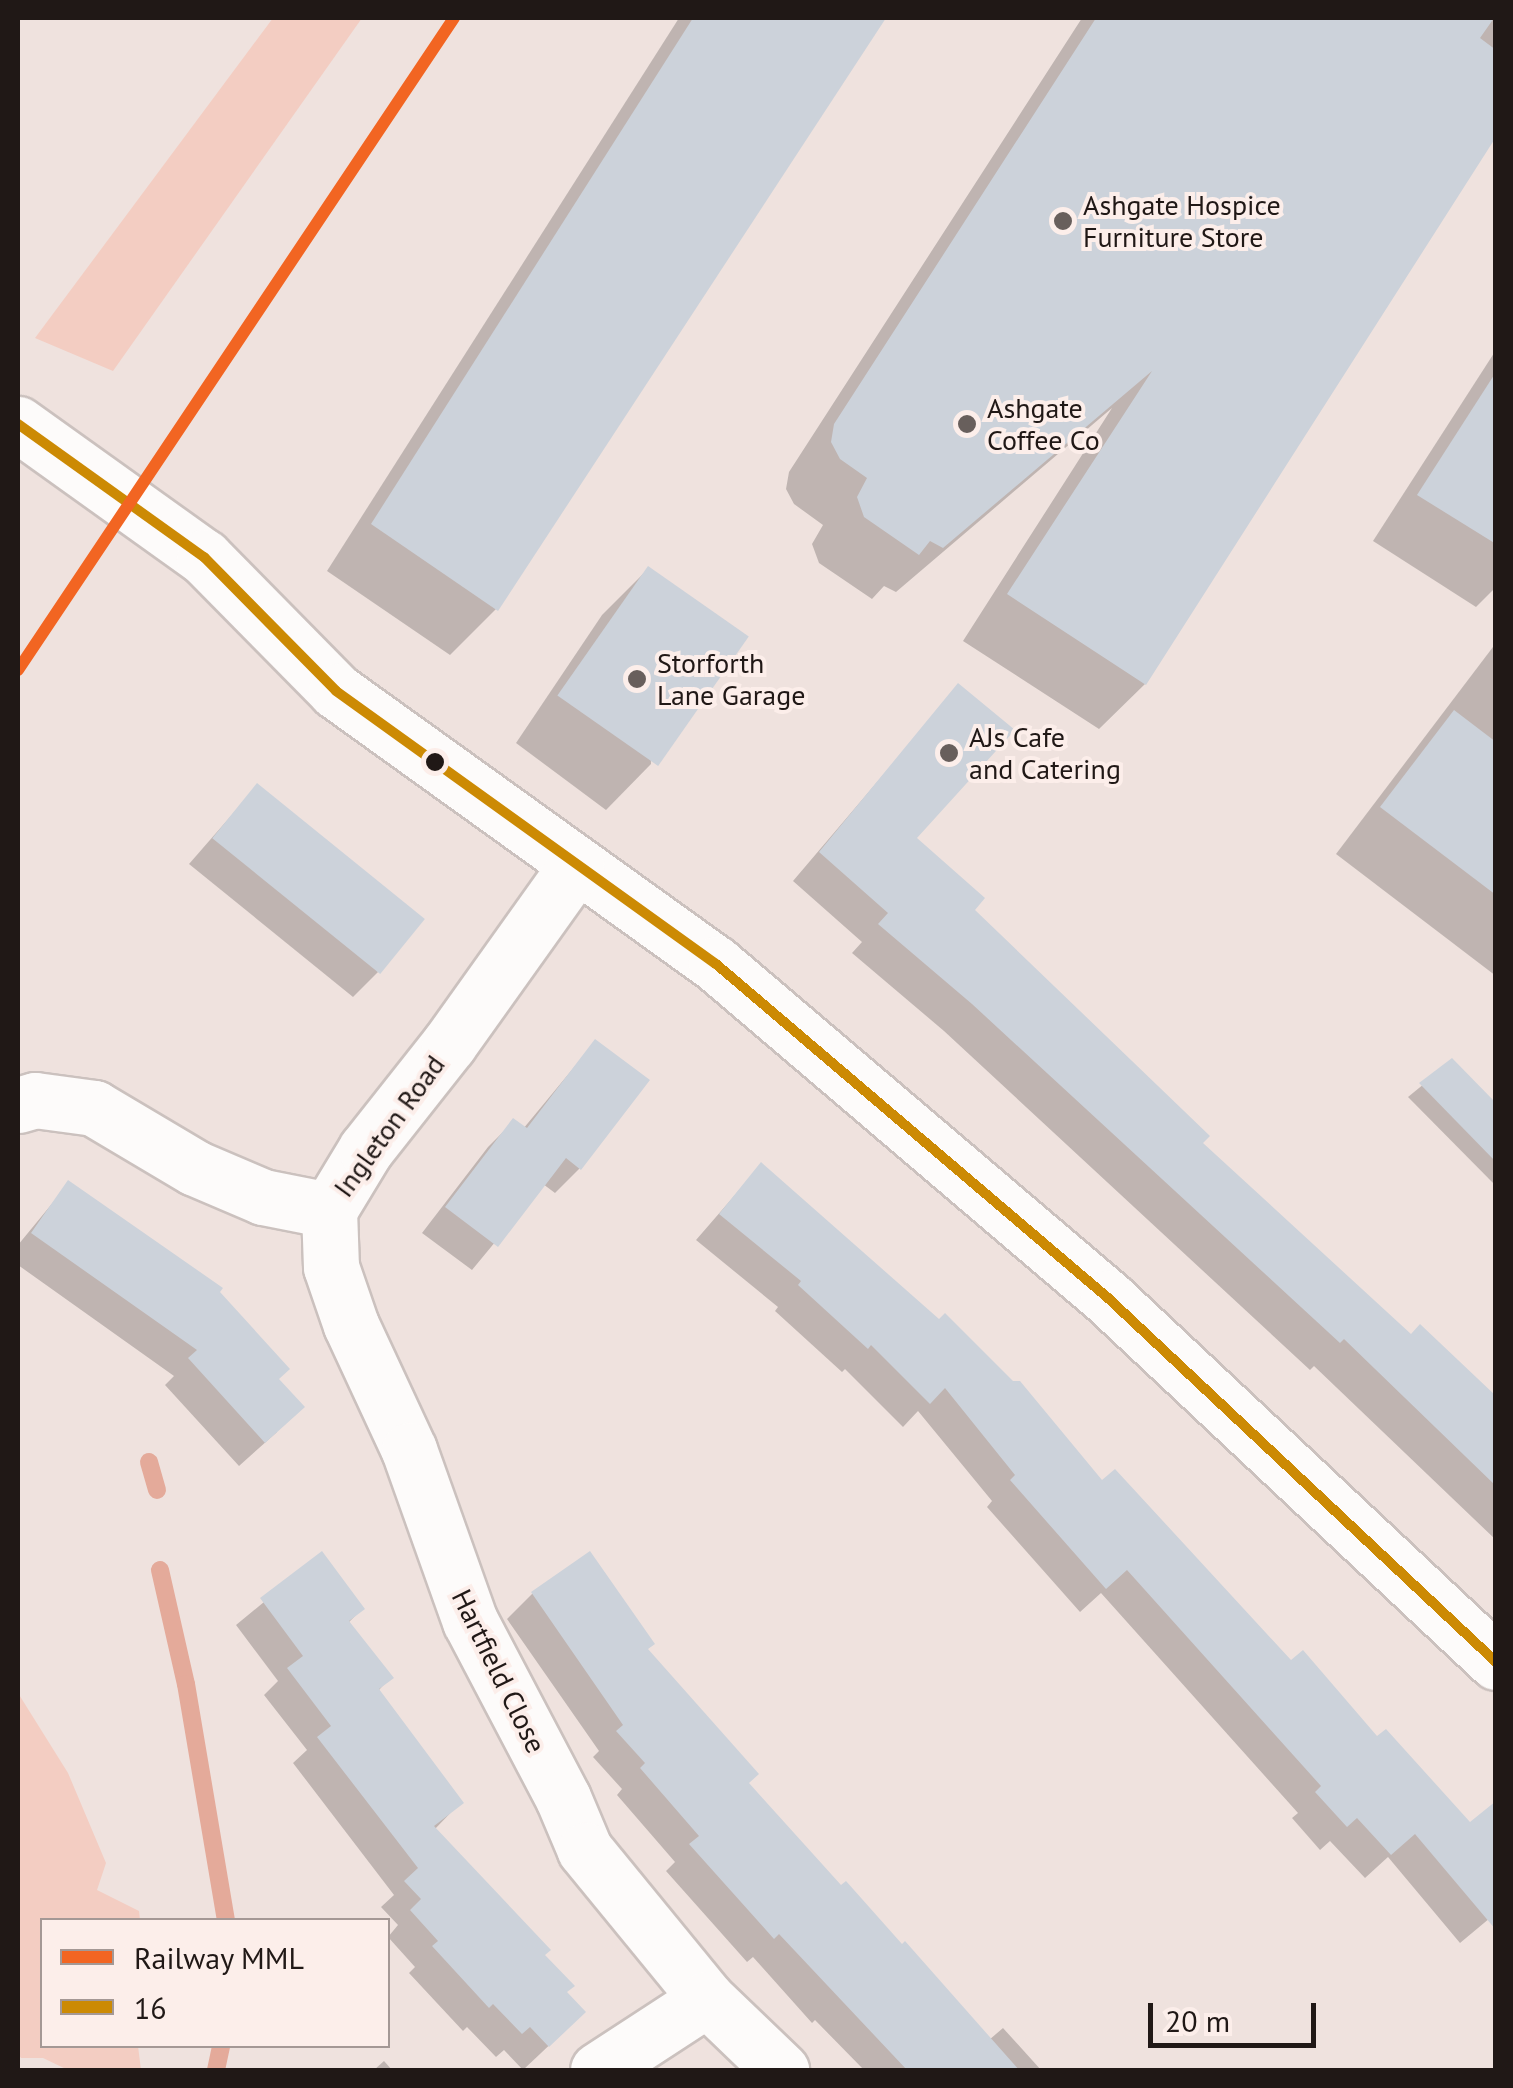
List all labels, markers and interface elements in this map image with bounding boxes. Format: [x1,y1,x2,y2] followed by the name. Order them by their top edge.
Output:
[1083,188,1281,254] place label: Ashgate Hospice Furniture Store
[1052,210,1074,232] marker: Ashgate Hospice Furniture Store
[987,391,1100,457] place label: Ashgate Coffee Co
[956,413,978,435] marker: Ashgate Coffee Co
[657,646,806,712] place label: Storforth Lane Garage
[626,668,648,690] marker: Storforth Lane Garage
[969,720,1121,786] place label: AJs Cafe and Catering
[938,742,960,764] marker: AJs Cafe and Catering
[425,752,445,772] unlabelled marker
[326,1049,452,1203] street label: Ingleton Road
[445,1584,553,1758] street label: Hartfield Close
[40,1918,390,2048] legend
[134,1938,304,1977] text: Railway MML
[1153,1983,1320,2045] scale bar
[134,1988,167,2027] text: 16
[1165,2001,1230,2040] text: 20 m

